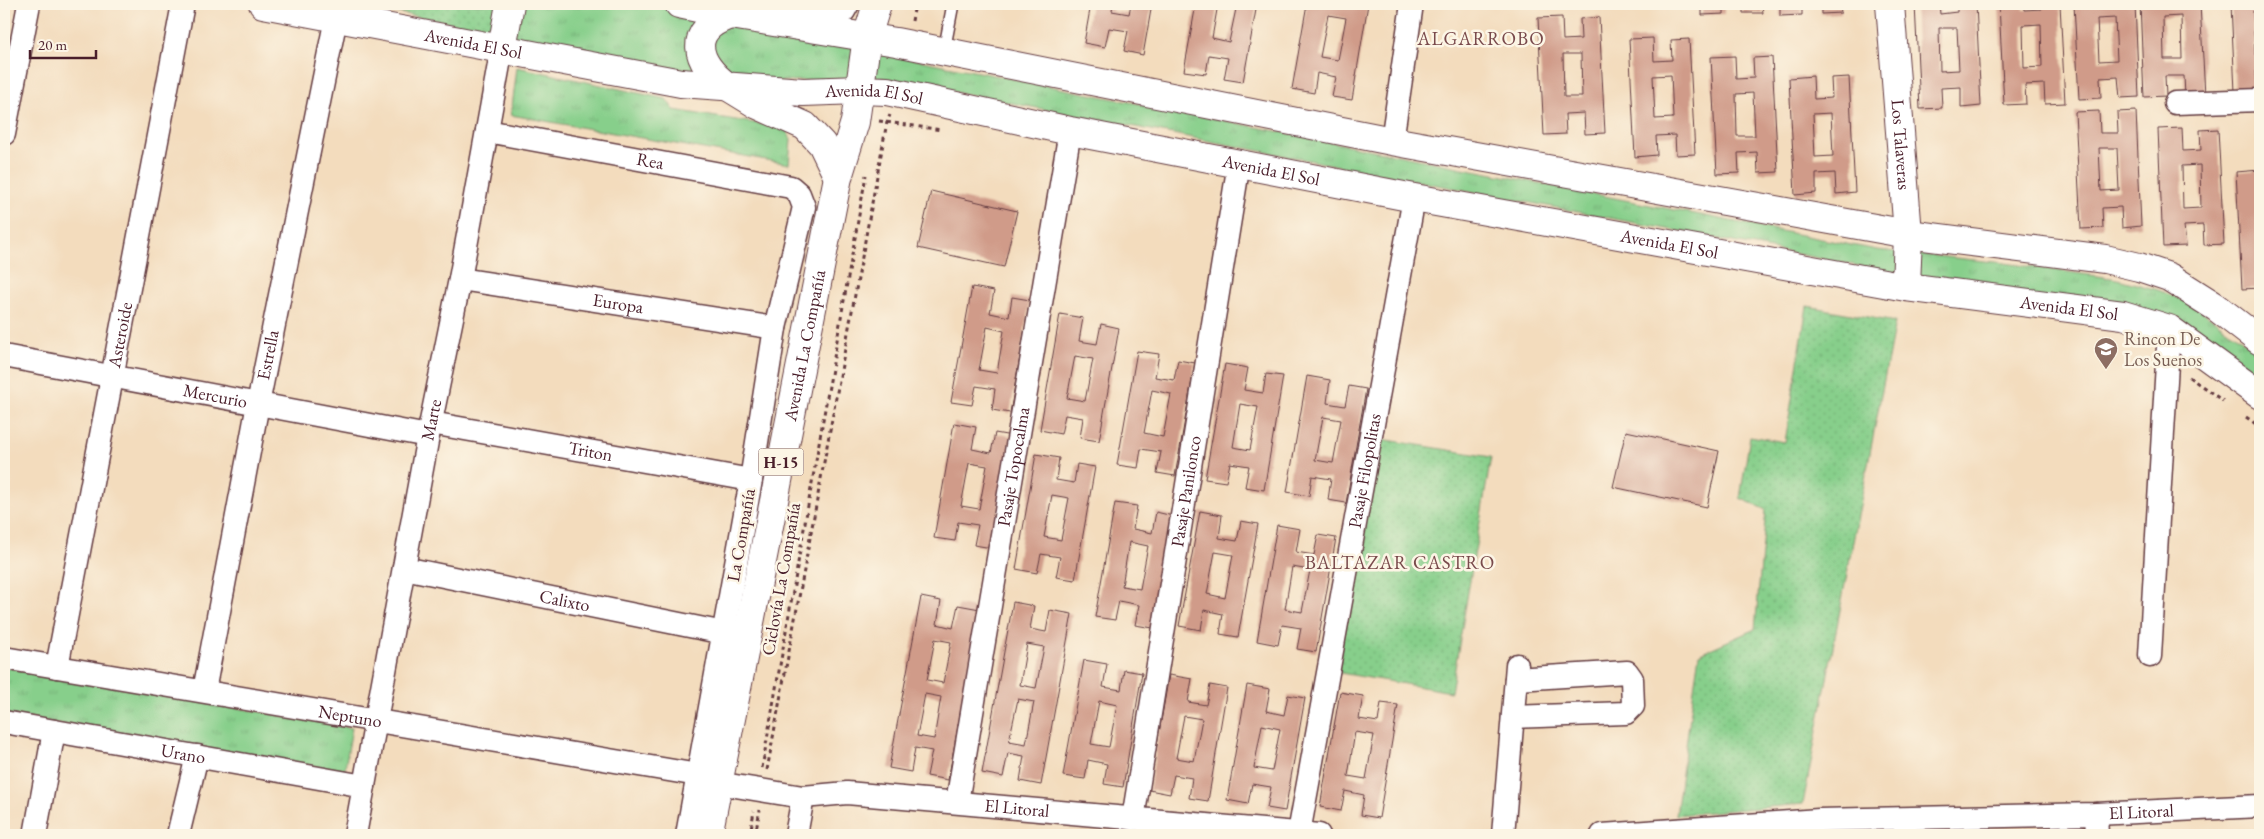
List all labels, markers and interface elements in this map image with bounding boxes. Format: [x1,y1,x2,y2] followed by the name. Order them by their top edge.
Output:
[422,23,524,64] street label: Avenida El Sol
[1416,26,1545,51] district label: ALGARROBO
[30,28,96,60] scale bar
[38,35,67,54] text: 20 m
[823,78,925,110] street label: Avenida El Sol
[1886,98,1917,191] street label: Los Talaveras
[635,147,667,174] street label: Rea
[1219,149,1322,190] street label: Avenida El Sol
[1618,223,1720,264] street label: Avenida El Sol
[778,267,831,424] street label: Avenida La Compañía
[591,288,646,318] street label: Europa
[2018,290,2120,325] street label: Avenida El Sol
[102,300,137,371] street label: Asteroide
[251,327,284,382] street label: Estrella
[2124,327,2202,371] place label: Rincon De Los Suenos
[2093,336,2119,370] school or university icon: Rincon De Los Suenos
[181,378,250,413] street label: Mercurio
[415,397,446,443] street label: Marte
[992,404,1034,528] street label: Pasaje Topocalma
[1342,411,1386,530] street label: Pasaje Filopolitas
[1165,434,1206,549] street label: Pasaje Panilonco
[567,436,615,466] street label: Triton
[758,448,804,476] road number: H-15
[721,486,760,583] street label: La Compañía
[756,500,805,657] street label: Ciclovía La Compañía
[1305,550,1495,575] district label: BALTAZAR CASTRO
[538,584,592,617] street label: Calixto
[317,699,384,733] street label: Neptuno
[159,738,207,769] street label: Urano
[984,793,1051,822] street label: El Litoral
[2108,798,2174,824] street label: El Litoral

